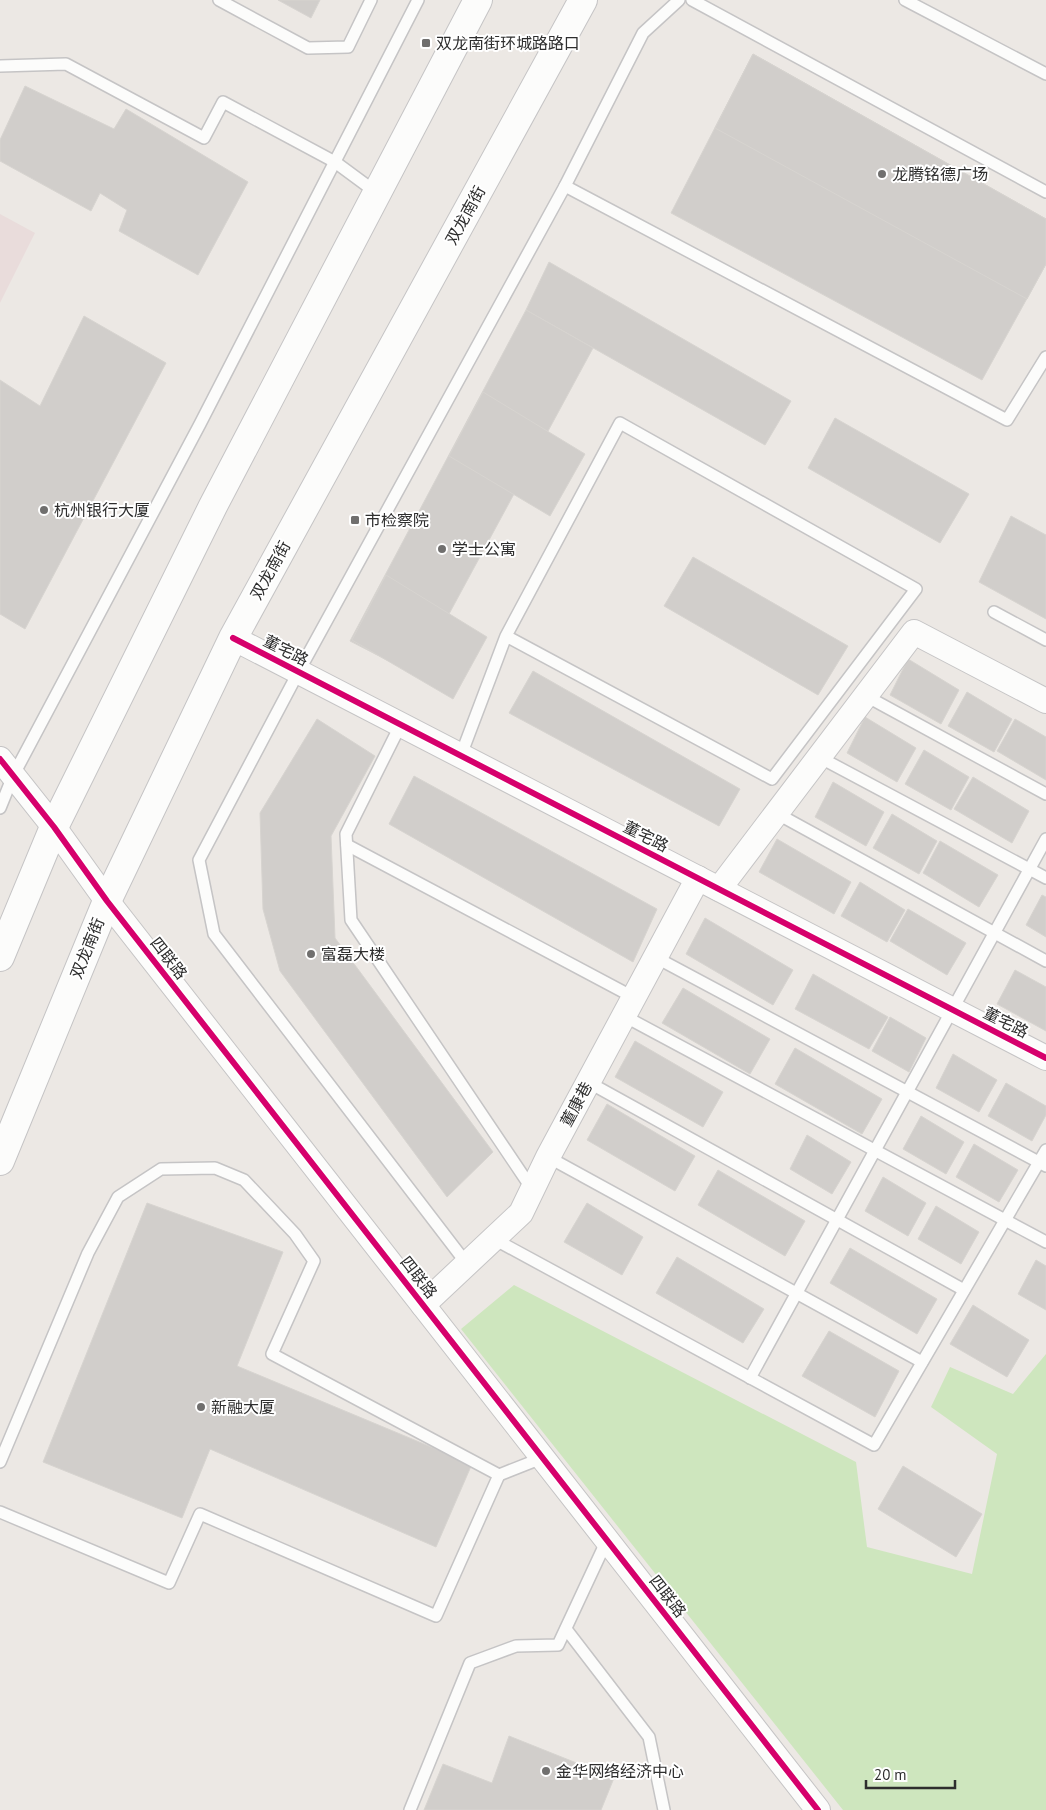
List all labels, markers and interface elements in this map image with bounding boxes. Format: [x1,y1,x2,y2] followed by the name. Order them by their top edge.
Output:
[436,33,580,53] place label: 双龙南街环城路路口
[420,37,432,49] marker: 双龙南街环城路路口
[892,164,988,184] place label: 龙腾铭德广场
[876,168,888,180] marker: 龙腾铭德广场
[441,182,489,248] street label: 双龙南街
[54,500,150,520] place label: 杭州银行大厦
[38,504,50,516] marker: 杭州银行大厦
[365,510,429,530] place label: 市检察院
[349,514,361,526] marker: 市检察院
[246,537,294,603] street label: 双龙南街
[452,539,516,559] place label: 学士公寓
[436,543,448,555] marker: 学士公寓
[260,630,312,670] street label: 董宅路
[620,816,672,856] street label: 董宅路
[66,915,108,981] street label: 双龙南街
[146,933,192,983] street label: 四联路
[321,944,385,964] place label: 富磊大楼
[305,948,317,960] marker: 富磊大楼
[980,1002,1032,1042] street label: 董宅路
[556,1078,596,1130] street label: 董康巷
[396,1252,442,1302] street label: 四联路
[211,1397,275,1417] place label: 新融大厦
[195,1401,207,1413] marker: 新融大厦
[645,1571,691,1621] street label: 四联路
[866,1758,955,1790] scale bar
[556,1761,684,1781] place label: 金华网络经济中心
[540,1765,552,1777] marker: 金华网络经济中心
[874,1765,907,1784] text: 20 m

